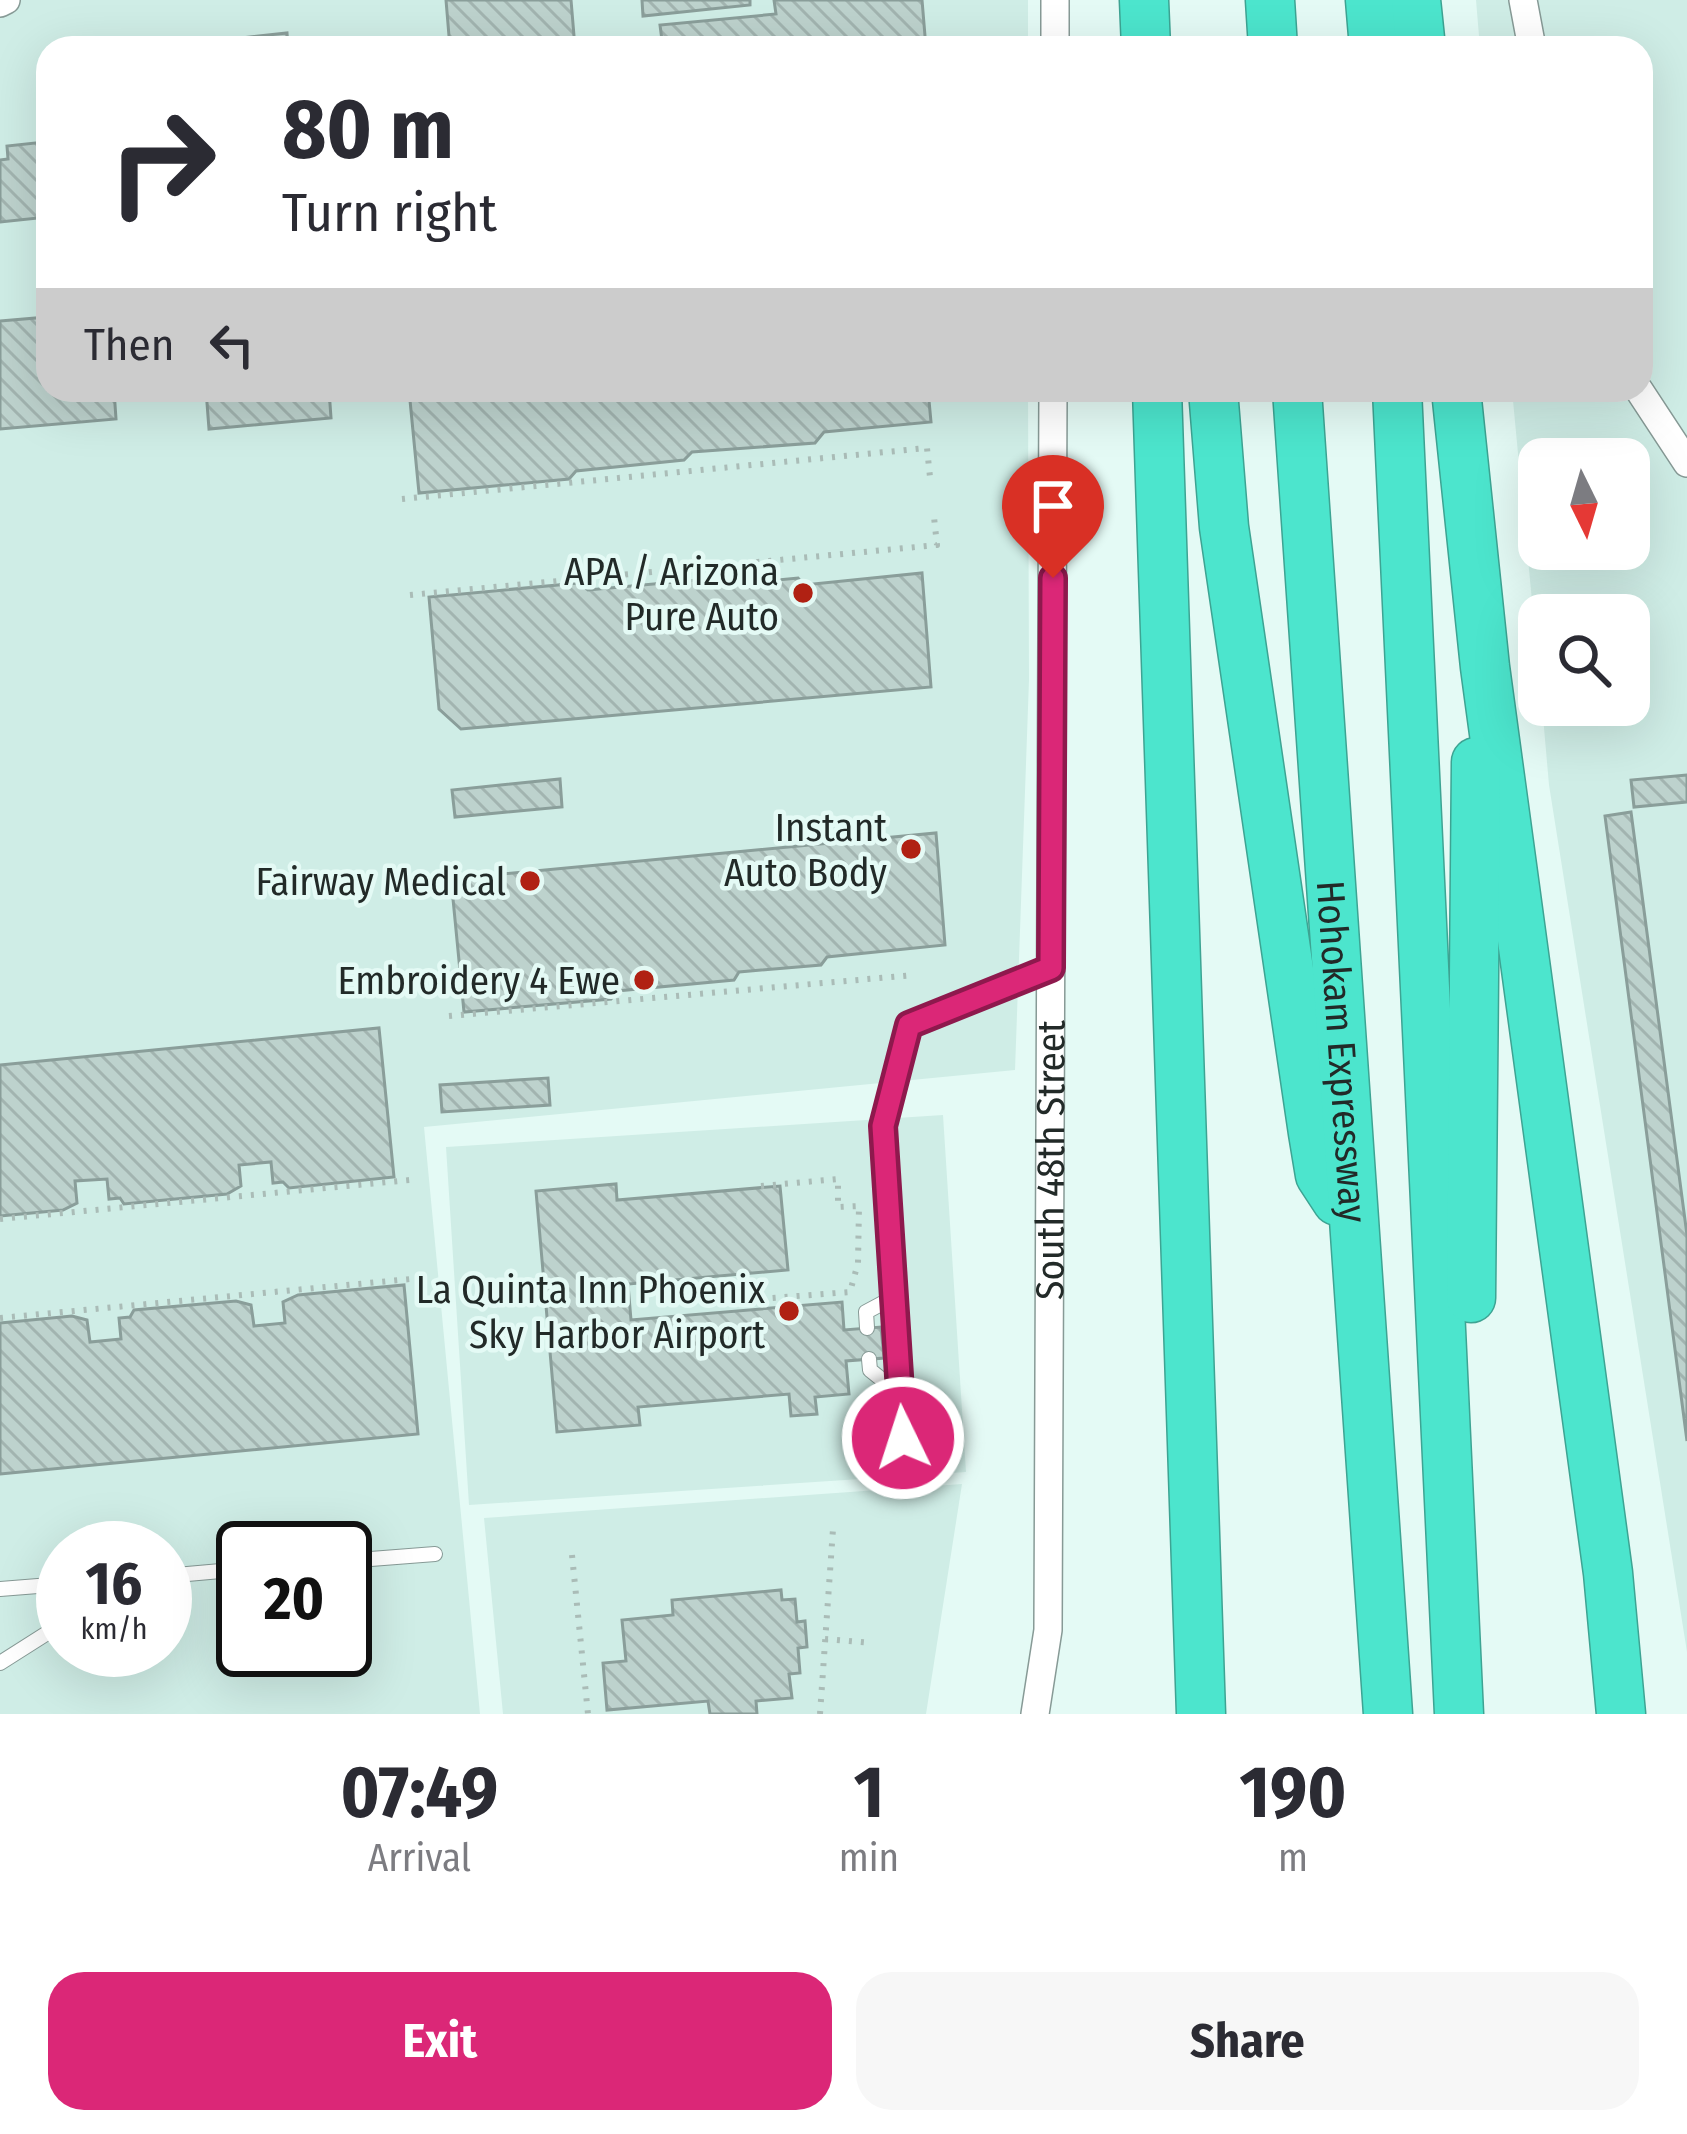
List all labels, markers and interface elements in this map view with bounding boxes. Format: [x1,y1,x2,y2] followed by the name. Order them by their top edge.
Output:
[282,79,454,180] text: 80 m
[84,84,240,240] icon: right
[282,181,497,245] text: Turn right
[199,312,265,378] icon: left
[84,318,175,372] text: Then
[1518,438,1650,570] north arrow
[1518,438,1650,726] map controls
[1002,455,1104,578] pin
[1020,473,1086,539] icon: arrive
[564,549,779,640] place label: APA / Arizona Pure Auto
[790,580,816,606] marker: APA / Arizona Pure Auto
[1518,594,1650,726] button: search
[724,805,888,896] place label: Instant Auto Body
[898,836,924,862] marker: Instant Auto Body
[256,859,506,905] place label: Fairway Medical
[517,868,543,894] marker: Fairway Medical
[1307,879,1376,1225] street label: Hohokam Expressway
[337,958,620,1004] place label: Embroidery 4 Ewe
[631,967,657,993] marker: Embroidery 4 Ewe
[1027,1020,1074,1300] street label: South 48th Street
[416,1267,765,1358] place label: La Quinta Inn Phoenix Sky Harbor Airport
[776,1298,802,1324] marker: La Quinta Inn Phoenix Sky Harbor Airport
[840,1375,966,1501] position arrow
[216,1521,372,1677] speed limit sign: 20
[86,1548,142,1620] text: 16
[81,1611,147,1647] text: km/h
[340,1750,498,1836] text: 07:49
[854,1750,884,1836] text: 1
[1240,1750,1347,1836] text: 190
[368,1835,471,1881] text: Arrival
[839,1835,899,1881] text: min
[1278,1835,1308,1881] text: m
[48,1972,832,2110] button: Exit
[856,1972,1639,2110] button: Share

